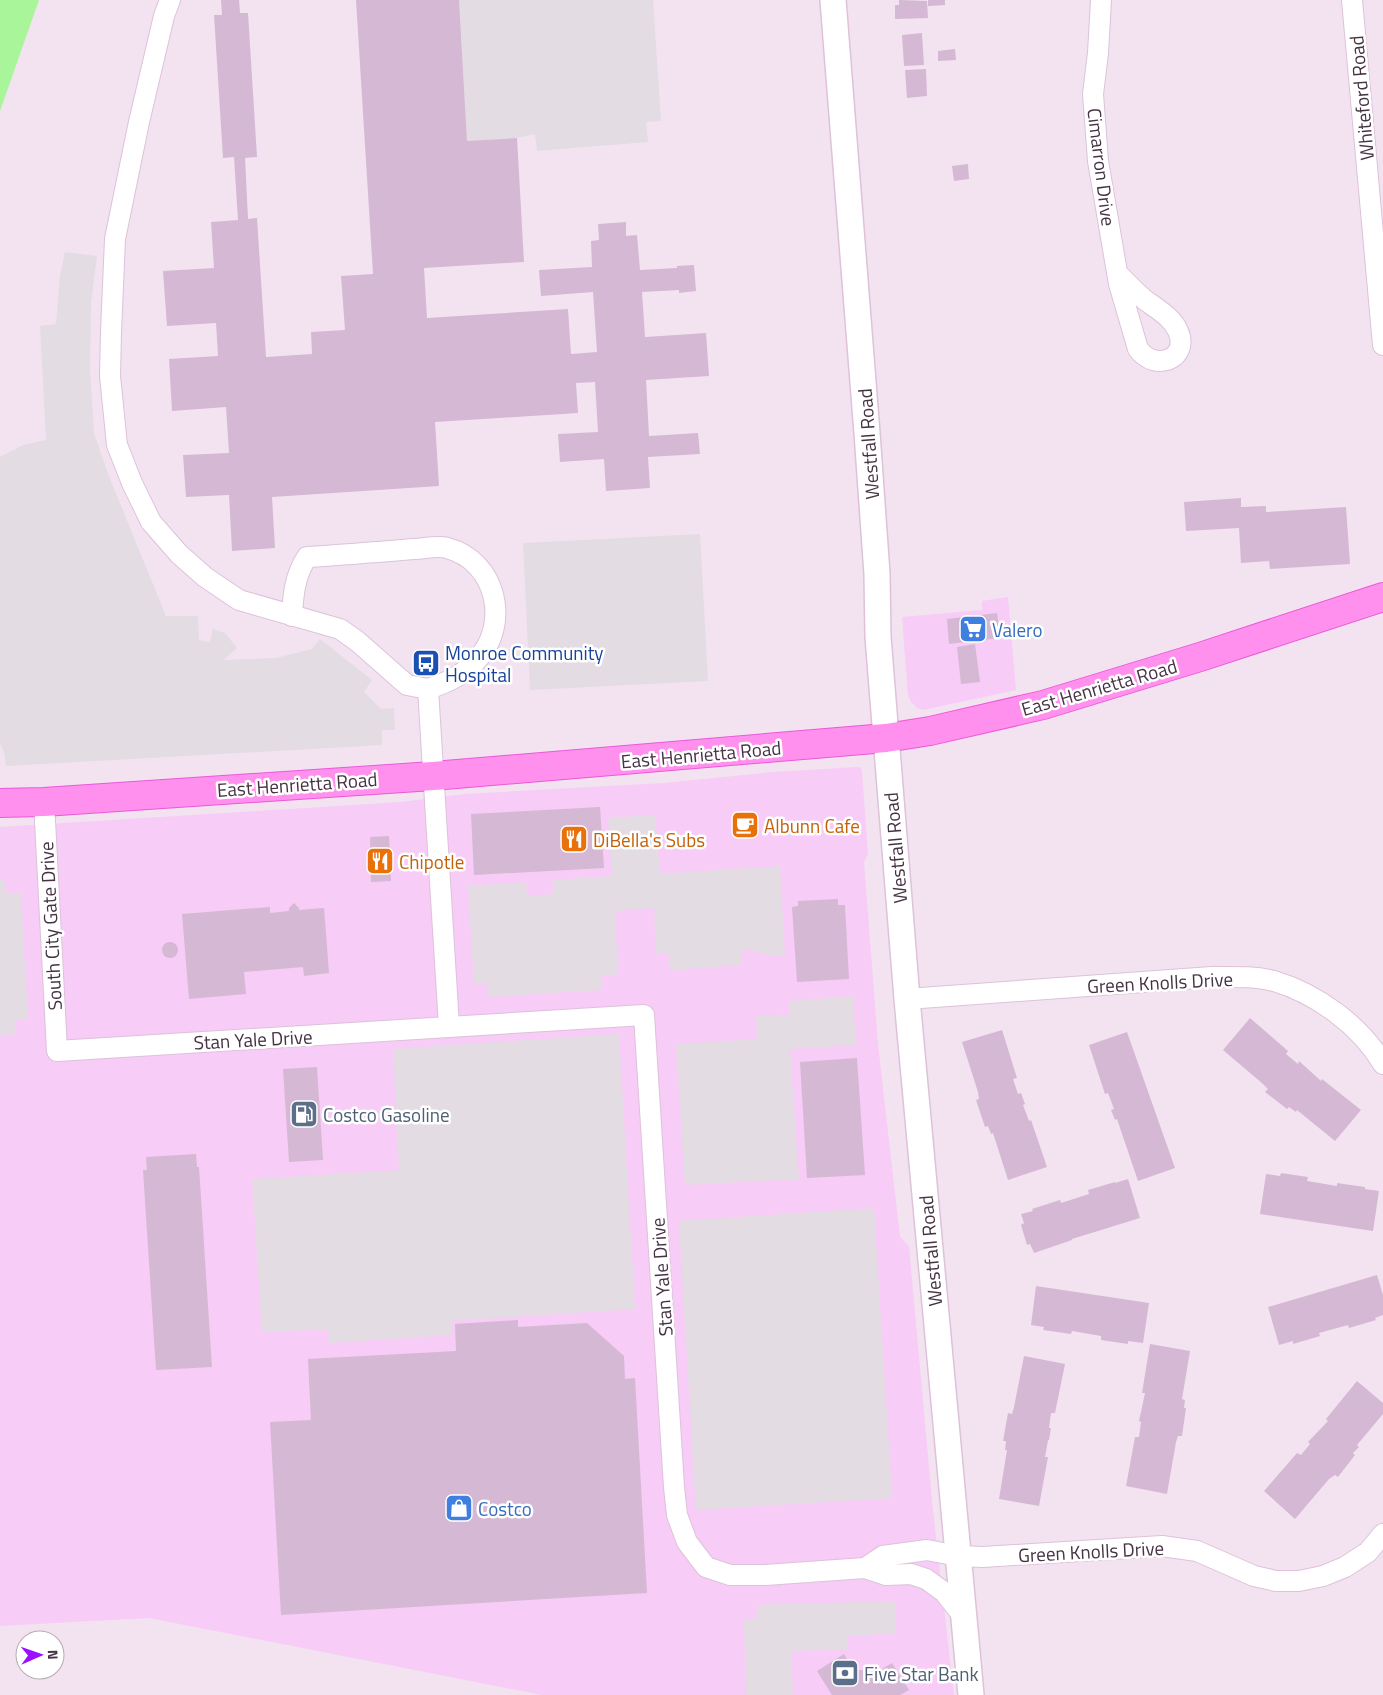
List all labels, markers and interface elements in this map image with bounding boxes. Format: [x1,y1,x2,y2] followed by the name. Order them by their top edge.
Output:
[1341,34,1381,162] street label: Whiteford Road
[1080,106,1124,228] street label: Cimarron Drive
[850,387,886,501] street label: Westfall Road
[958,614,988,644] supermarket icon: Valero
[992,615,1042,644] place label: Valero
[445,638,604,689] place label: Monroe Community Hospital
[411,648,441,678] bus stop icon: Monroe Community Hospital
[1018,651,1180,723] street label: East Henrietta Road
[620,733,782,775] street label: East Henrietta Road
[216,764,378,804] street label: East Henrietta Road
[876,791,914,905] street label: Westfall Road
[730,810,760,840] cafe icon: Albunn Cafe
[764,811,860,840] place label: Albunn Cafe
[559,824,589,854] restaurant icon: DiBella's Subs
[593,825,705,854] place label: DiBella's Subs
[31,841,69,1011] street label: South City Gate Drive
[365,846,395,876] restaurant icon: Chipotle
[399,847,464,876] place label: Chipotle
[1086,964,1234,1000] street label: Green Knolls Drive
[193,1021,313,1057] street label: Stan Yale Drive
[289,1099,319,1129] fuel station icon: Costco Gasoline
[323,1100,450,1129] place label: Costco Gasoline
[911,1194,949,1308] street label: Westfall Road
[642,1217,680,1337] street label: Stan Yale Drive
[444,1493,474,1523] shop icon: Costco
[478,1494,532,1523] place label: Costco
[1017,1533,1165,1569] street label: Green Knolls Drive
[15,1630,65,1680] north arrow
[43,1649,64,1660] text: N
[830,1658,860,1688] bank icon: Five Star Bank
[864,1659,979,1688] place label: Five Star Bank

